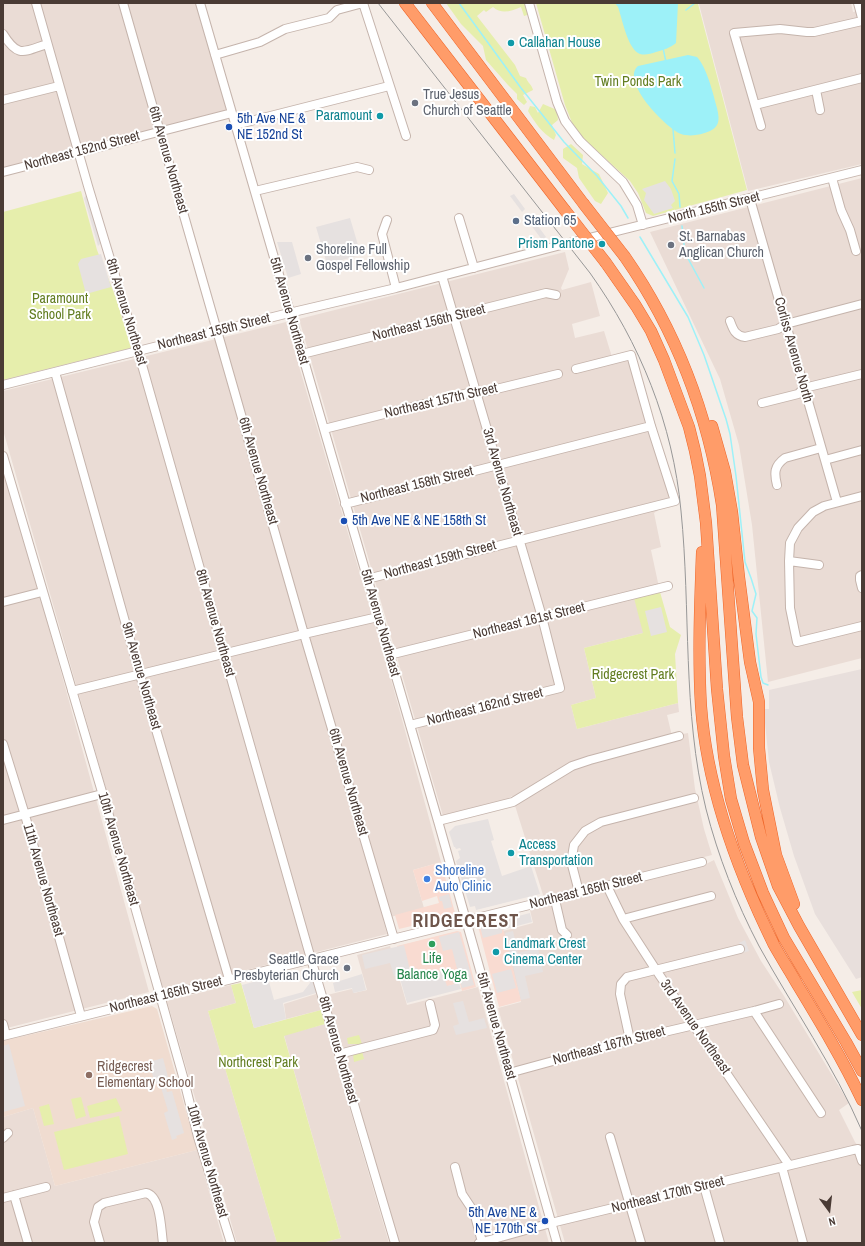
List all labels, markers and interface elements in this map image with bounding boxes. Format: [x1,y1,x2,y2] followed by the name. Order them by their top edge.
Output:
[519,35,601,51] place label: Callahan House
[506,38,516,48] marker: Callahan House
[595,74,681,90] park label: Twin Ponds Park
[423,87,512,120] place label: True Jesus Church of Seattle
[410,98,420,108] marker: True Jesus Church of Seattle
[145,104,191,216] street label: 6th Avenue Northeast
[316,108,372,124] place label: Paramount
[237,111,306,144] place label: 5th Ave NE & NE 152nd St
[375,111,385,121] marker: Paramount
[224,122,234,132] marker: 5th Ave NE & NE 152nd St
[22,128,142,174] street label: Northeast 152nd Street
[666,189,762,227] street label: North 155th Street
[524,213,576,229] place label: Station 65
[511,216,521,226] marker: Station 65
[679,229,764,262] place label: St. Barnabas Anglican Church
[518,236,594,252] place label: Prism Pantone
[597,239,607,249] marker: Prism Pantone
[666,240,676,250] marker: St. Barnabas Anglican Church
[316,242,410,274] place label: Shoreline Full Gospel Fellowship
[303,253,313,263] marker: Shoreline Full Gospel Fellowship
[266,255,312,367] street label: 5th Avenue Northeast
[102,257,150,367] street label: 8th Avenue Northeast
[29,291,91,324] park label: Paramount School Park
[770,295,816,405] street label: Corliss Avenue North
[371,301,487,345] street label: Northeast 156th Street
[156,310,272,354] street label: Northeast 155th Street
[383,380,499,422] street label: Northeast 157th Street
[235,415,281,527] street label: 6th Avenue Northeast
[479,426,525,538] street label: 3rd Avenue Northeast
[359,463,475,507] street label: Northeast 158th Street
[352,513,486,529] place label: 5th Ave NE & NE 158th St
[339,516,349,526] marker: 5th Ave NE & NE 158th St
[382,537,498,583] street label: Northeast 159th Street
[192,567,238,679] street label: 8th Avenue Northeast
[357,567,403,679] street label: 5th Avenue Northeast
[471,599,587,643] street label: Northeast 161st Street
[118,620,164,732] street label: 9th Avenue Northeast
[592,667,674,683] park label: Ridgecrest Park
[425,684,545,730] street label: Northeast 162nd Street
[325,726,371,838] street label: 6th Avenue Northeast
[94,790,142,908] street label: 10th Avenue Northeast
[19,822,67,938] street label: 11th Avenue Northeast
[519,837,593,870] place label: Access Transportation
[506,848,516,858] marker: Access Transportation
[435,863,491,896] place label: Shoreline Auto Clinic
[528,869,644,913] street label: Northeast 165th Street
[422,874,432,884] marker: Shoreline Auto Clinic
[413,911,519,933] district label: RIDGECREST
[504,936,586,968] place label: Landmark Crest Cinema Center
[427,939,437,949] marker: Life Balance Yoga
[491,947,501,957] marker: Landmark Crest Cinema Center
[397,951,467,984] place label: Life Balance Yoga
[234,952,339,984] place label: Seattle Grace Presbyterian Church
[342,963,352,973] marker: Seattle Grace Presbyterian Church
[473,970,519,1082] street label: 5th Avenue Northeast
[108,973,224,1017] street label: Northeast 165th Street
[656,977,734,1077] street label: 3rd Avenue Northeast
[315,994,361,1106] street label: 8th Avenue Northeast
[551,1023,667,1069] street label: Northeast 167th Street
[218,1055,298,1071] park label: Northcrest Park
[97,1059,193,1092] place label: Ridgecrest Elementary School
[84,1070,94,1080] marker: Ridgecrest Elementary School
[183,1102,231,1220] street label: 10th Avenue Northeast
[610,1173,726,1217] street label: Northeast 170th Street
[809,1190,849,1230] north arrow
[468,1205,537,1238] place label: 5th Ave NE & NE 170th St
[827,1214,837,1229] text: N
[540,1216,550,1226] marker: 5th Ave NE & NE 170th St

